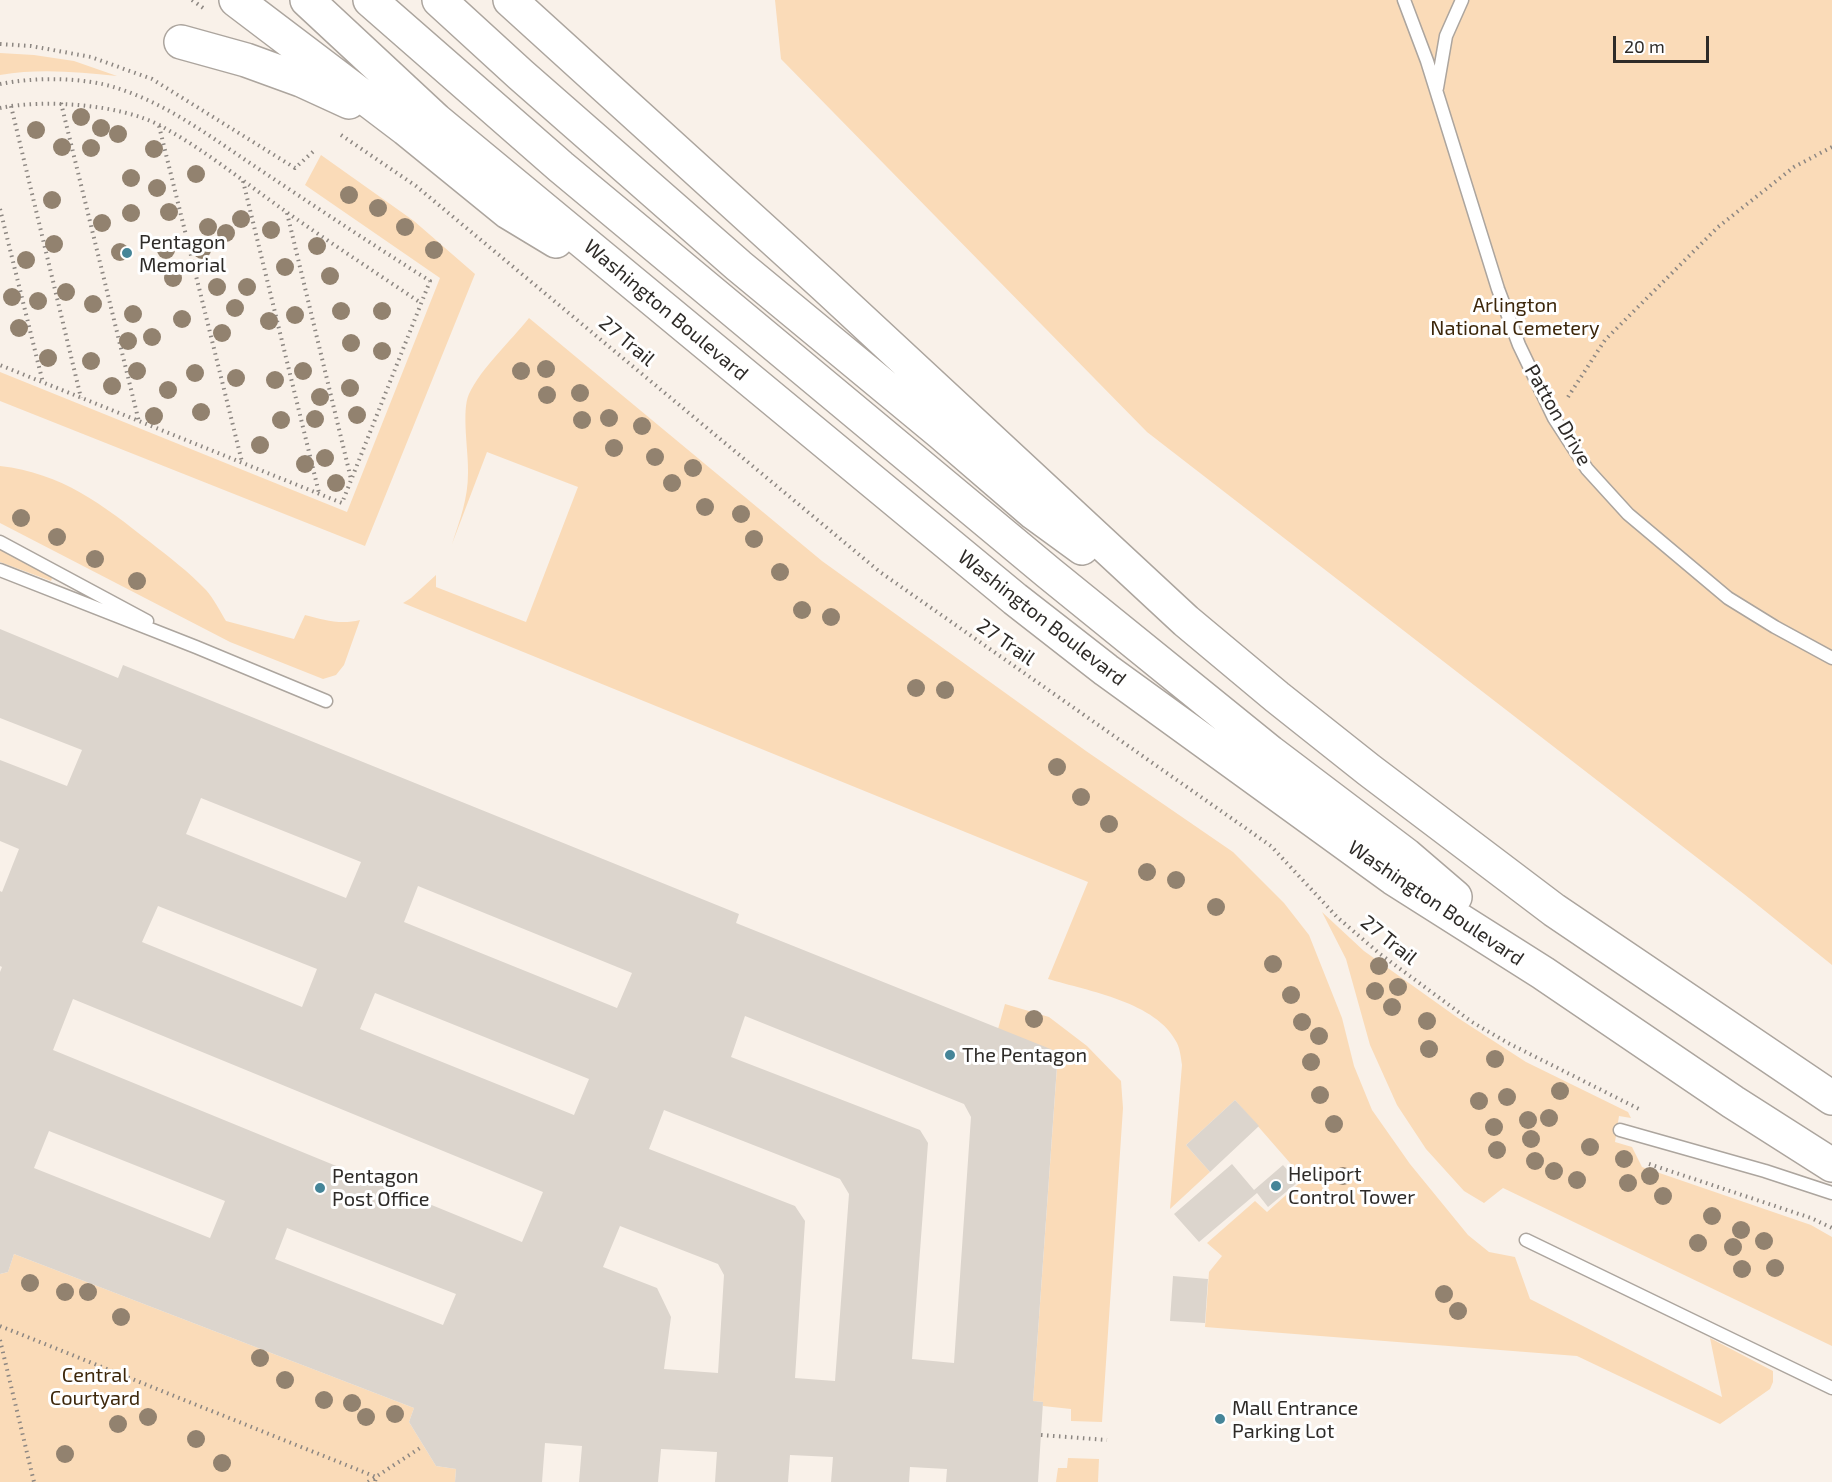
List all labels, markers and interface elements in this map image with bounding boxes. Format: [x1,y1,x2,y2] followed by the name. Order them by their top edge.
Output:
[1616,24,1712,62] scale bar
[1624,35,1665,57] text: 20 m
[139,230,226,277] place label: Pentagon Memorial
[579,234,753,386] street label: Washington Boulevard
[120,246,134,260] marker: Pentagon Memorial
[1430,293,1600,340] park label: Arlington National Cemetery
[594,311,660,371] street label: 27 Trail
[1519,360,1597,470] street label: Patton Drive
[953,545,1131,691] street label: Washington Boulevard
[972,613,1040,671] street label: 27 Trail
[1344,835,1528,971] street label: Washington Boulevard
[1356,910,1422,970] street label: 27 Trail
[962,1043,1087,1067] place label: The Pentagon
[943,1048,957,1062] marker: The Pentagon
[1288,1162,1415,1209] place label: Heliport Control Tower
[332,1164,430,1211] place label: Pentagon Post Office
[1269,1179,1283,1193] marker: Heliport Control Tower
[313,1181,327,1195] marker: Pentagon Post Office
[50,1363,140,1410] park label: Central Courtyard
[1232,1396,1358,1443] place label: Mall Entrance Parking Lot
[1213,1412,1227,1426] marker: Mall Entrance Parking Lot

